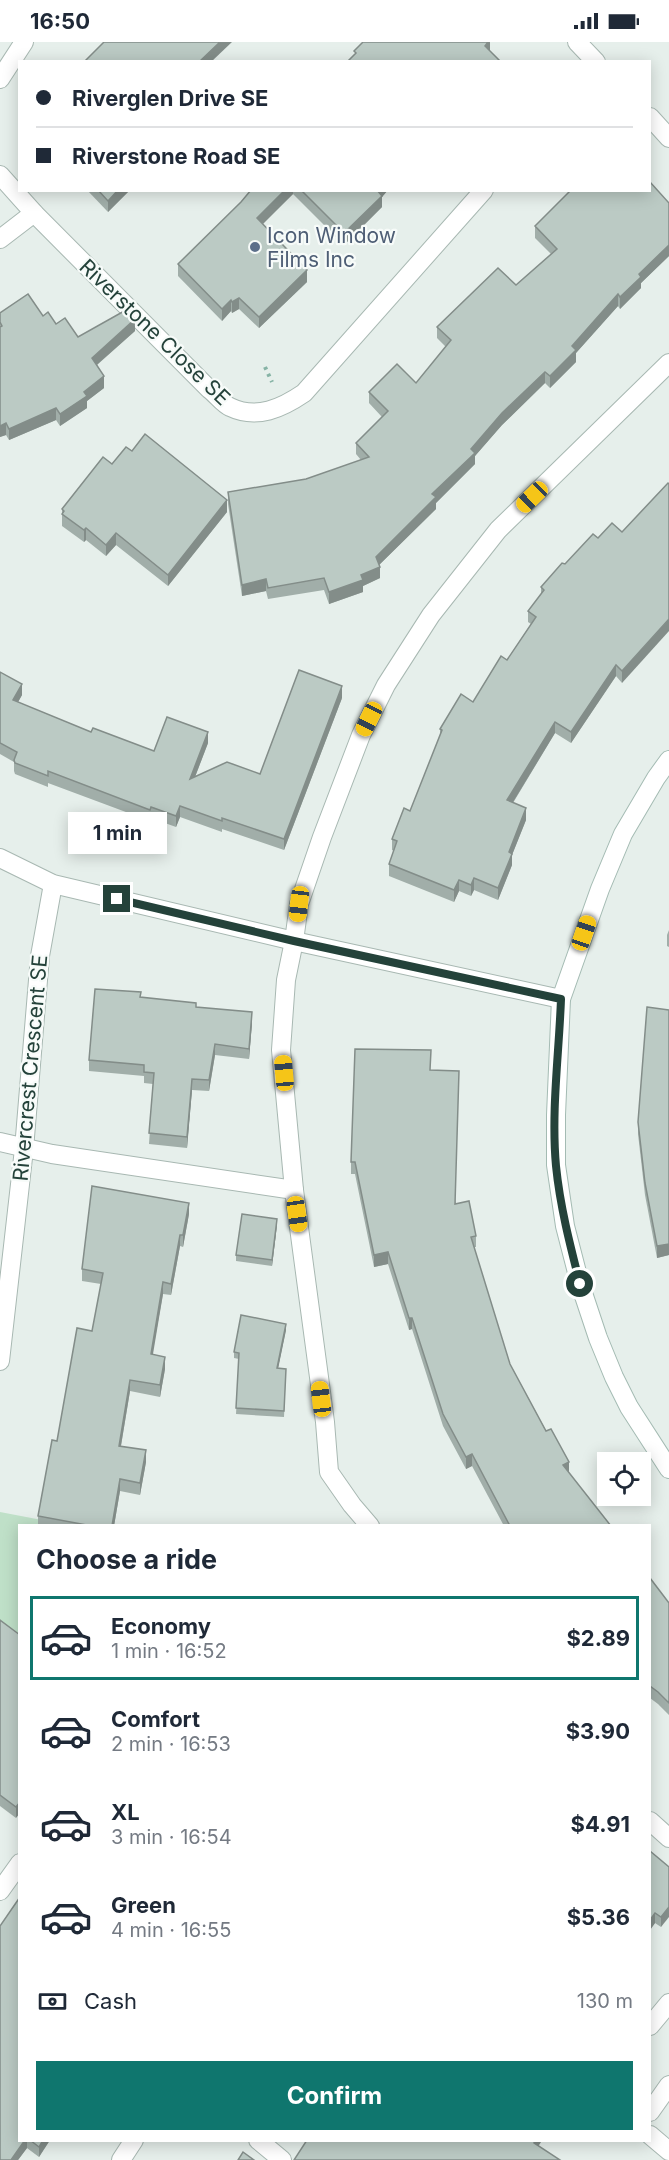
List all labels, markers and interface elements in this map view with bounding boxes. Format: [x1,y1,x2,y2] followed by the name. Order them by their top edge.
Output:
[30,8,90,34] text: 16:50
[72,85,268,111] text: Riverglen Drive SE
[72,143,280,169] text: Riverstone Road SE
[267,223,396,272] place label: Icon Window Films Inc
[248,240,262,254] marker: Icon Window Films Inc
[75,254,235,410] street label: Riverstone Close SE
[513,478,551,516] car
[353,699,385,739] car
[68,812,166,854] callout: 1 min
[93,821,142,845] text: 1 min
[103,885,130,912] route end
[288,885,310,923] car
[570,913,598,953] car
[8,954,52,1182] street label: Rivercrest Crescent SE
[273,1054,295,1092] car
[286,1195,308,1233] car
[566,1270,593,1297] route start
[310,1380,332,1418] car
[597,1452,651,1506] map controls
[597,1452,651,1506] button: locate
[36,1543,217,1576] text: Choose a ride
[39,1611,93,1665] icon: car
[111,1613,211,1639] text: Economy
[566,1625,630,1651] text: $2.89
[111,1639,227,1663] text: 1 min · 16:52
[39,1704,93,1758] icon: car
[111,1706,200,1732] text: Comfort
[566,1718,630,1744] text: $3.90
[111,1732,231,1756] text: 2 min · 16:53
[39,1797,93,1851] icon: car
[111,1799,140,1825] text: XL
[571,1811,630,1837] text: $4.91
[111,1825,232,1849] text: 3 min · 16:54
[39,1890,93,1944] icon: car
[111,1892,176,1918] text: Green
[567,1904,630,1930] text: $5.36
[111,1918,231,1942] text: 4 min · 16:55
[36,1985,69,2018] icon: cash
[84,1988,137,2014] text: Cash
[577,1989,633,2013] text: 130 m
[36,2061,633,2130] button: Confirm

